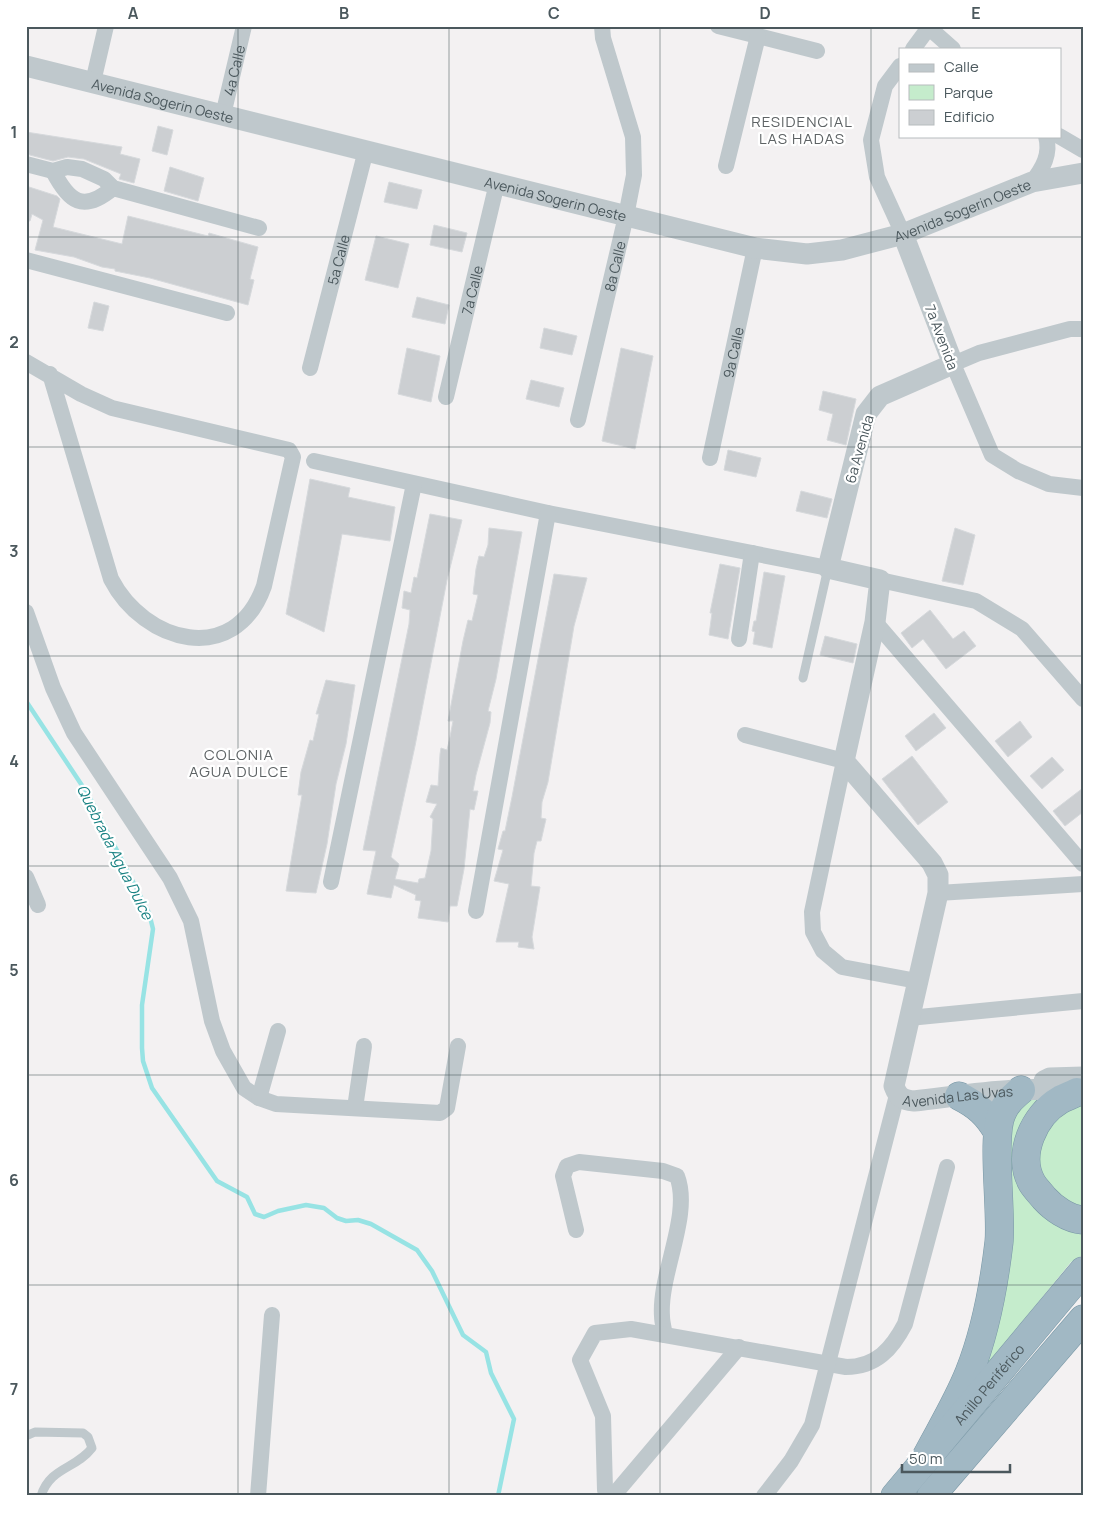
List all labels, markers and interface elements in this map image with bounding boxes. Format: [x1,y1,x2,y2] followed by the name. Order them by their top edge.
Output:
[128,2,139,24] text: A
[339,2,349,24] text: B
[548,2,560,24] text: C
[759,2,771,24] text: D
[971,2,981,24] text: E
[218,43,249,97] street label: 4a Calle
[899,48,1062,138] legend
[944,56,979,77] text: Calle
[90,73,236,127] street label: Avenida Sogerin Oeste
[944,82,993,103] text: Parque
[944,106,995,127] text: Edificio
[751,111,853,149] district label: RESIDENCIAL LAS HADAS
[10,121,18,143] text: 1
[483,171,629,225] street label: Avenida Sogerin Oeste
[892,174,1033,245] street label: Avenida Sogerin Oeste
[322,232,353,287] street label: 5a Calle
[599,239,629,293] street label: 8a Calle
[456,263,487,317] street label: 7a Calle
[921,302,963,372] street label: 7a Avenida
[718,325,747,380] street label: 9a Calle
[9,331,19,353] text: 2
[840,413,878,485] street label: 6a Avenida
[9,540,19,562] text: 3
[189,744,289,782] district label: COLONIA AGUA DULCE
[9,750,19,772] text: 4
[72,781,159,924] water label: Quebrada Agua Dulce
[9,959,19,981] text: 5
[901,1081,1014,1111] street label: Avenida Las Uvas
[9,1169,19,1191] text: 6
[949,1339,1028,1429] street label: Anillo Periférico
[10,1378,18,1400] text: 7
[902,1442,1009,1474] scale bar
[909,1448,943,1469] text: 50 m

